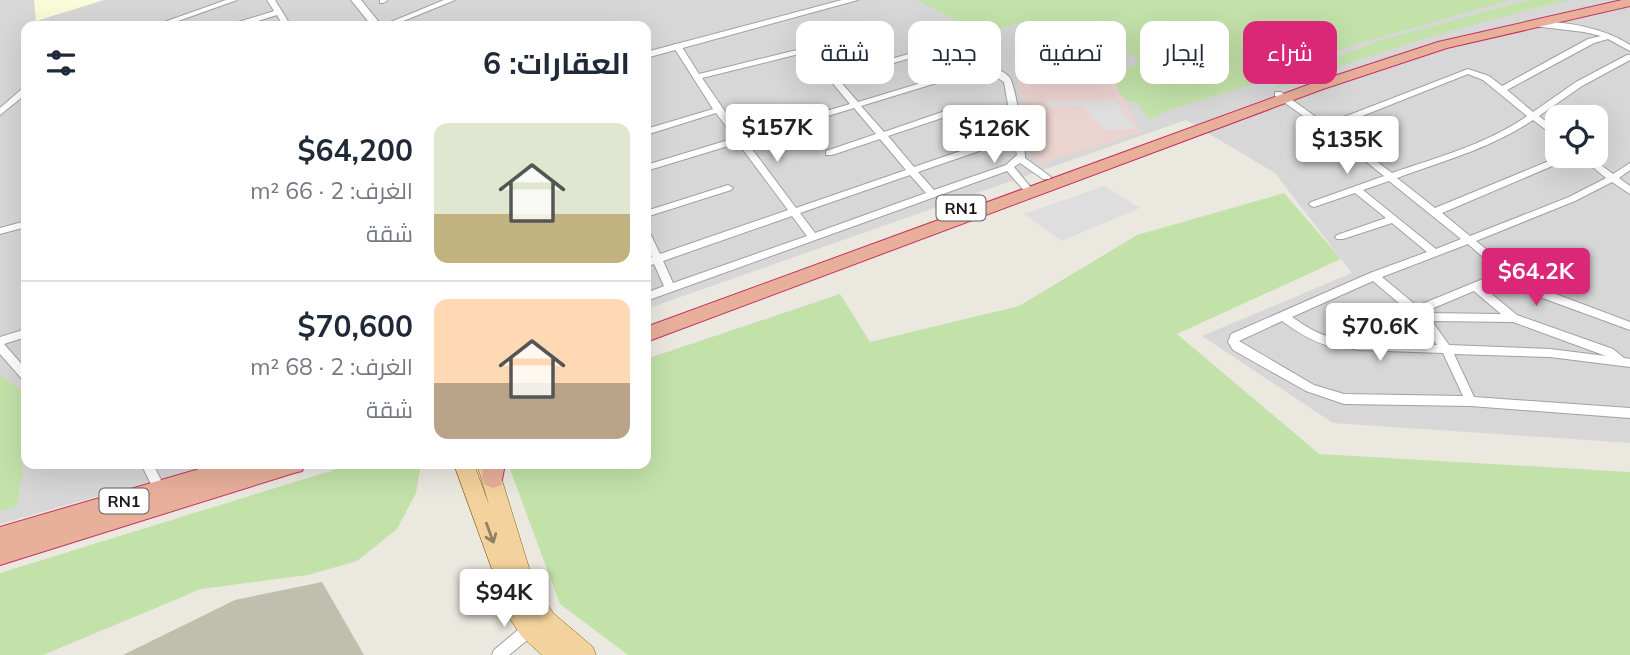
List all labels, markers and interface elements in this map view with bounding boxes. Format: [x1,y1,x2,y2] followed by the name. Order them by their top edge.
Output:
[796,21,894,84] chip: شقة
[908,21,1001,84] chip: جديد
[1015,21,1126,84] chip: تصفية
[1140,21,1229,84] chip: إيجار
[1243,21,1337,84] chip: شراء
[42,44,80,82] icon: filters
[483,44,630,82] text: العقارات: 6
[728,104,826,164] pin: $157K
[1545,105,1608,168] map controls
[1545,105,1608,168] button: locate
[945,106,1043,165] pin: $126K
[742,112,812,141] text: $157K
[959,113,1029,142] text: $126K
[1298,116,1396,176] pin: $135K
[1312,124,1382,153] text: $135K
[298,131,413,169] text: $64,200
[490,151,574,235] icon: home
[250,176,413,205] text: الغرف: 2 · 66 m²
[936,196,986,220] road number: RN1
[366,219,413,248] text: شقة
[1479,248,1593,308] pin: $64.2K
[1498,256,1574,285] text: $64.2K
[1323,304,1437,363] pin: $70.6K
[298,307,413,345] text: $70,600
[1342,311,1418,340] text: $70.6K
[490,327,574,411] icon: home
[250,352,413,381] text: الغرف: 2 · 68 m²
[366,395,413,424] text: شقة
[100,488,148,514] road number: RN1
[485,521,497,543] one-way arrow
[463,570,545,629] pin: $94K
[476,577,532,606] text: $94K

